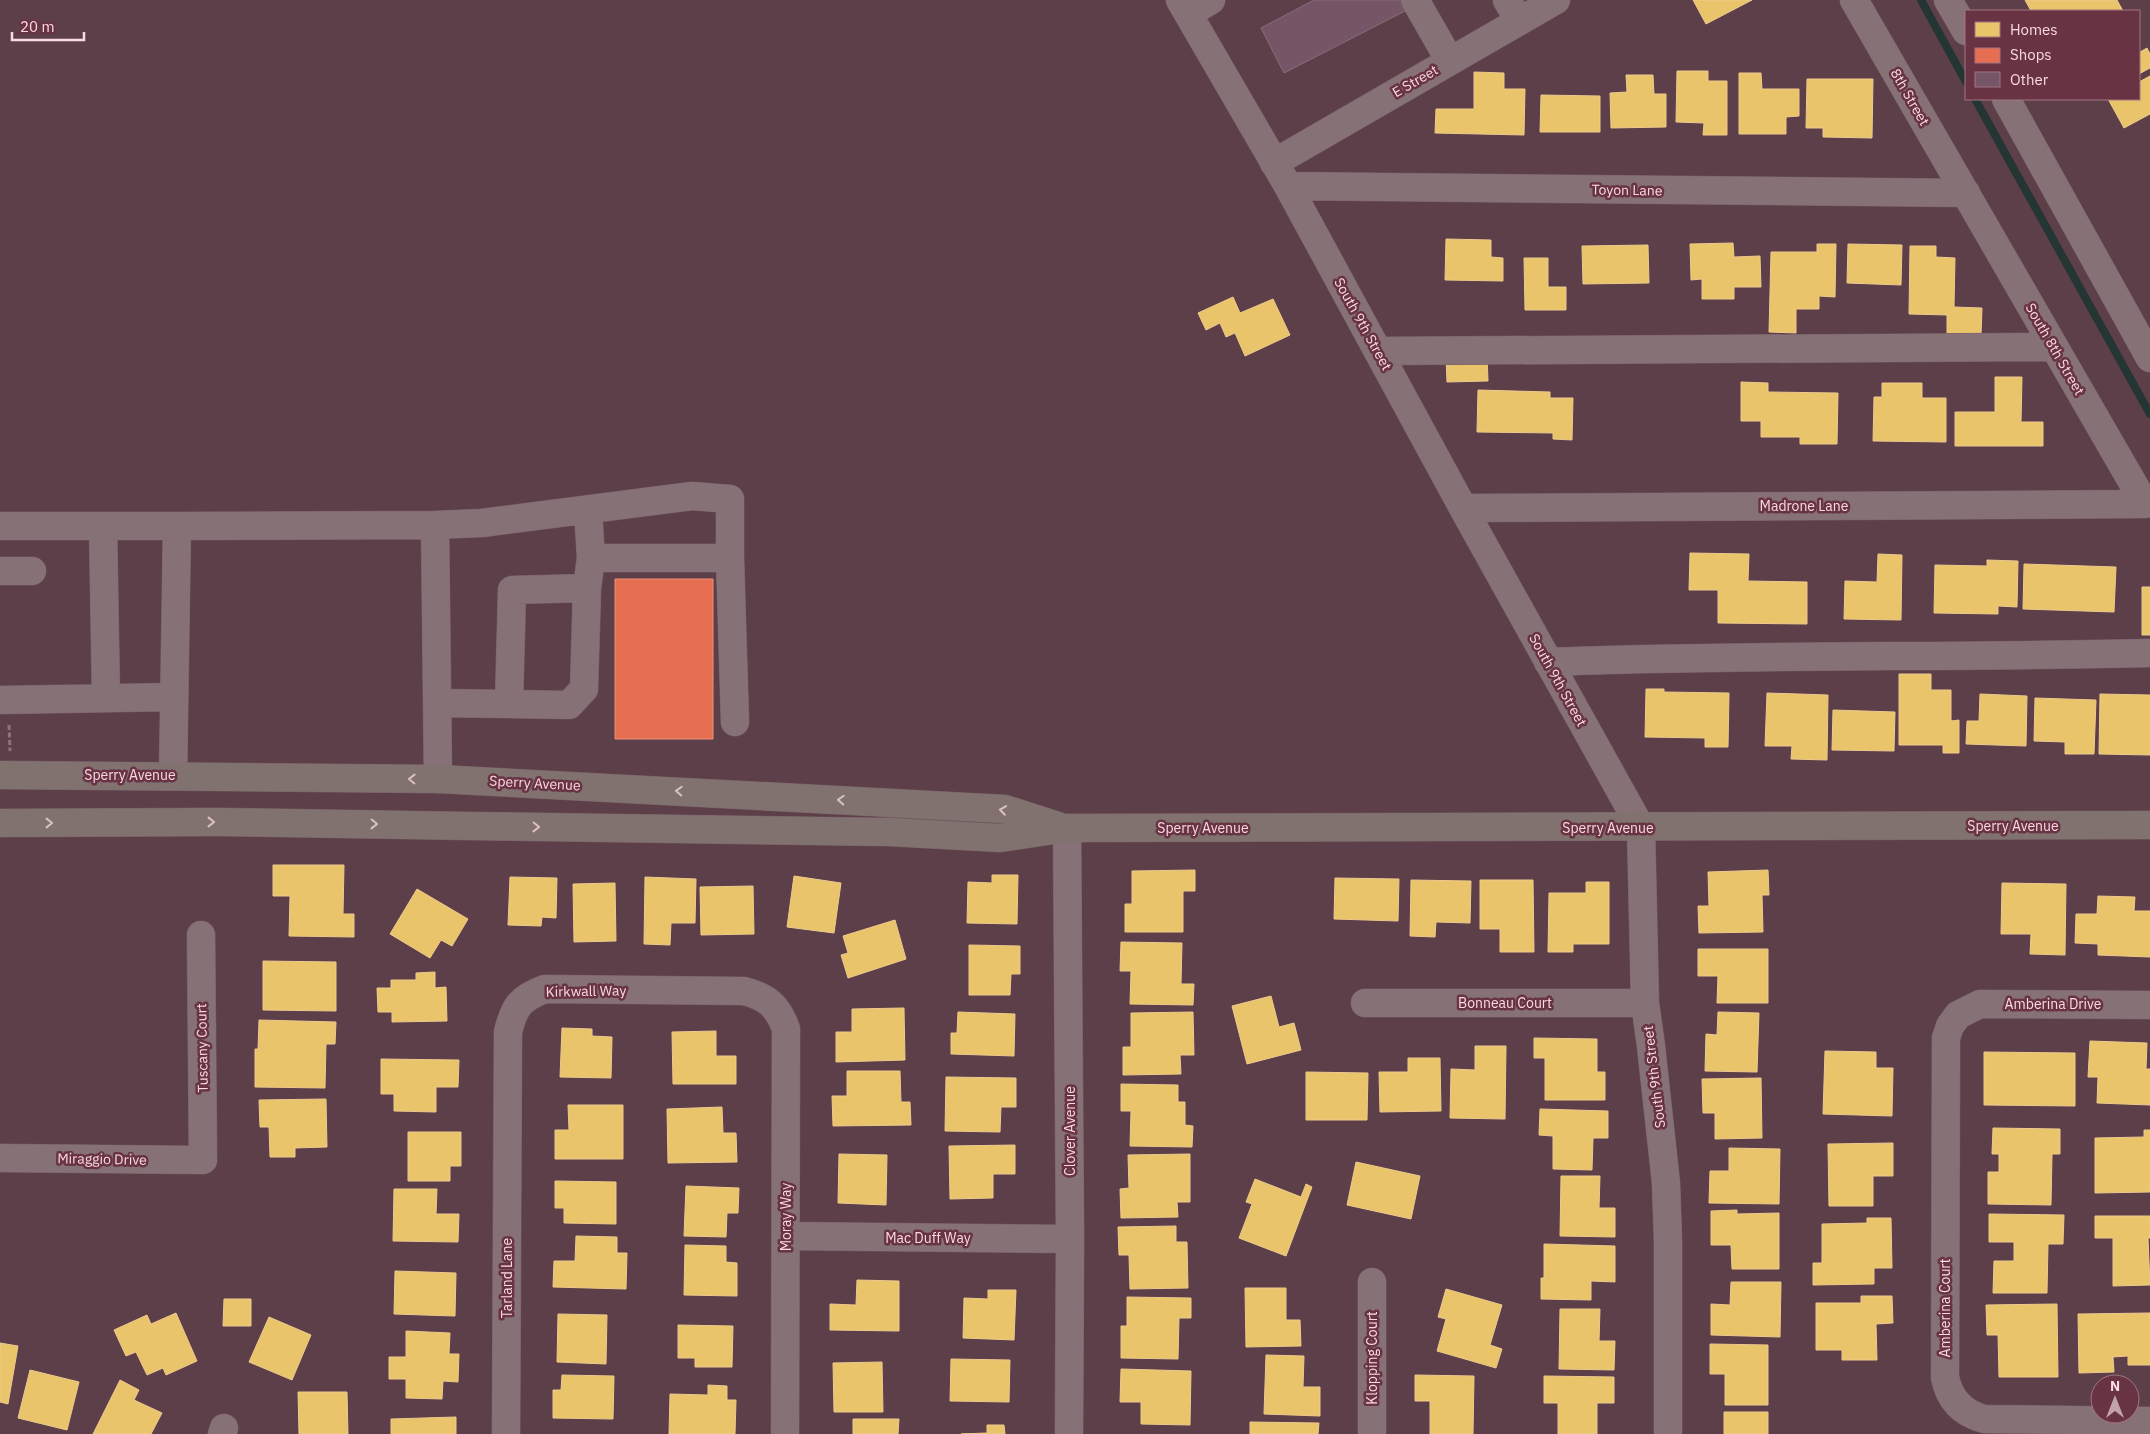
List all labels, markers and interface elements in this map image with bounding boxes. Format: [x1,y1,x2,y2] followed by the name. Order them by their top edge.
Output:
[12,10,85,42] scale bar
[1965,10,2140,100] legend
[20,17,55,36] text: 20 m
[2010,20,2058,39] text: Homes
[2010,45,2052,64] text: Shops
[1389,61,1441,101] street label: E Street
[1886,65,1934,129] street label: 8th Street
[2010,70,2049,89] text: Other
[1591,180,1663,200] street label: Toyon Lane
[1330,275,1396,374] street label: South 9th Street
[2021,300,2089,398] street label: South 8th Street
[1760,497,1849,515] street label: Madrone Lane
[1525,631,1591,730] street label: South 9th Street
[84,766,176,784] street label: Sperry Avenue
[489,772,581,794] street label: Sperry Avenue
[408,774,416,784] one-way arrow
[675,786,682,796] one-way arrow
[837,795,845,806] one-way arrow
[999,806,1008,816] one-way arrow
[208,817,215,827] one-way arrow
[1967,817,2059,835] street label: Sperry Avenue
[45,818,53,828] one-way arrow
[370,819,378,830] one-way arrow
[1157,819,1249,837] street label: Sperry Avenue
[1562,819,1654,837] street label: Sperry Avenue
[532,821,540,832] one-way arrow
[546,981,626,1001] street label: Kirkwall Way
[1458,994,1552,1012] street label: Bonneau Court
[2005,995,2102,1013] street label: Amberina Drive
[192,1003,212,1093] street label: Tuscany Court
[1639,1025,1669,1129] street label: South 9th Street
[1061,1086,1079,1176] street label: Clover Avenue
[57,1149,147,1169] street label: Miraggio Drive
[777,1183,795,1251] street label: Moray Way
[885,1229,971,1247] street label: Mac Duff Way
[498,1237,516,1318] street label: Tarland Lane
[1936,1258,1954,1357] street label: Amberina Court
[1363,1311,1381,1405] street label: Klopping Court
[2090,1374,2140,1424] north arrow
[2110,1377,2120,1395] text: N

